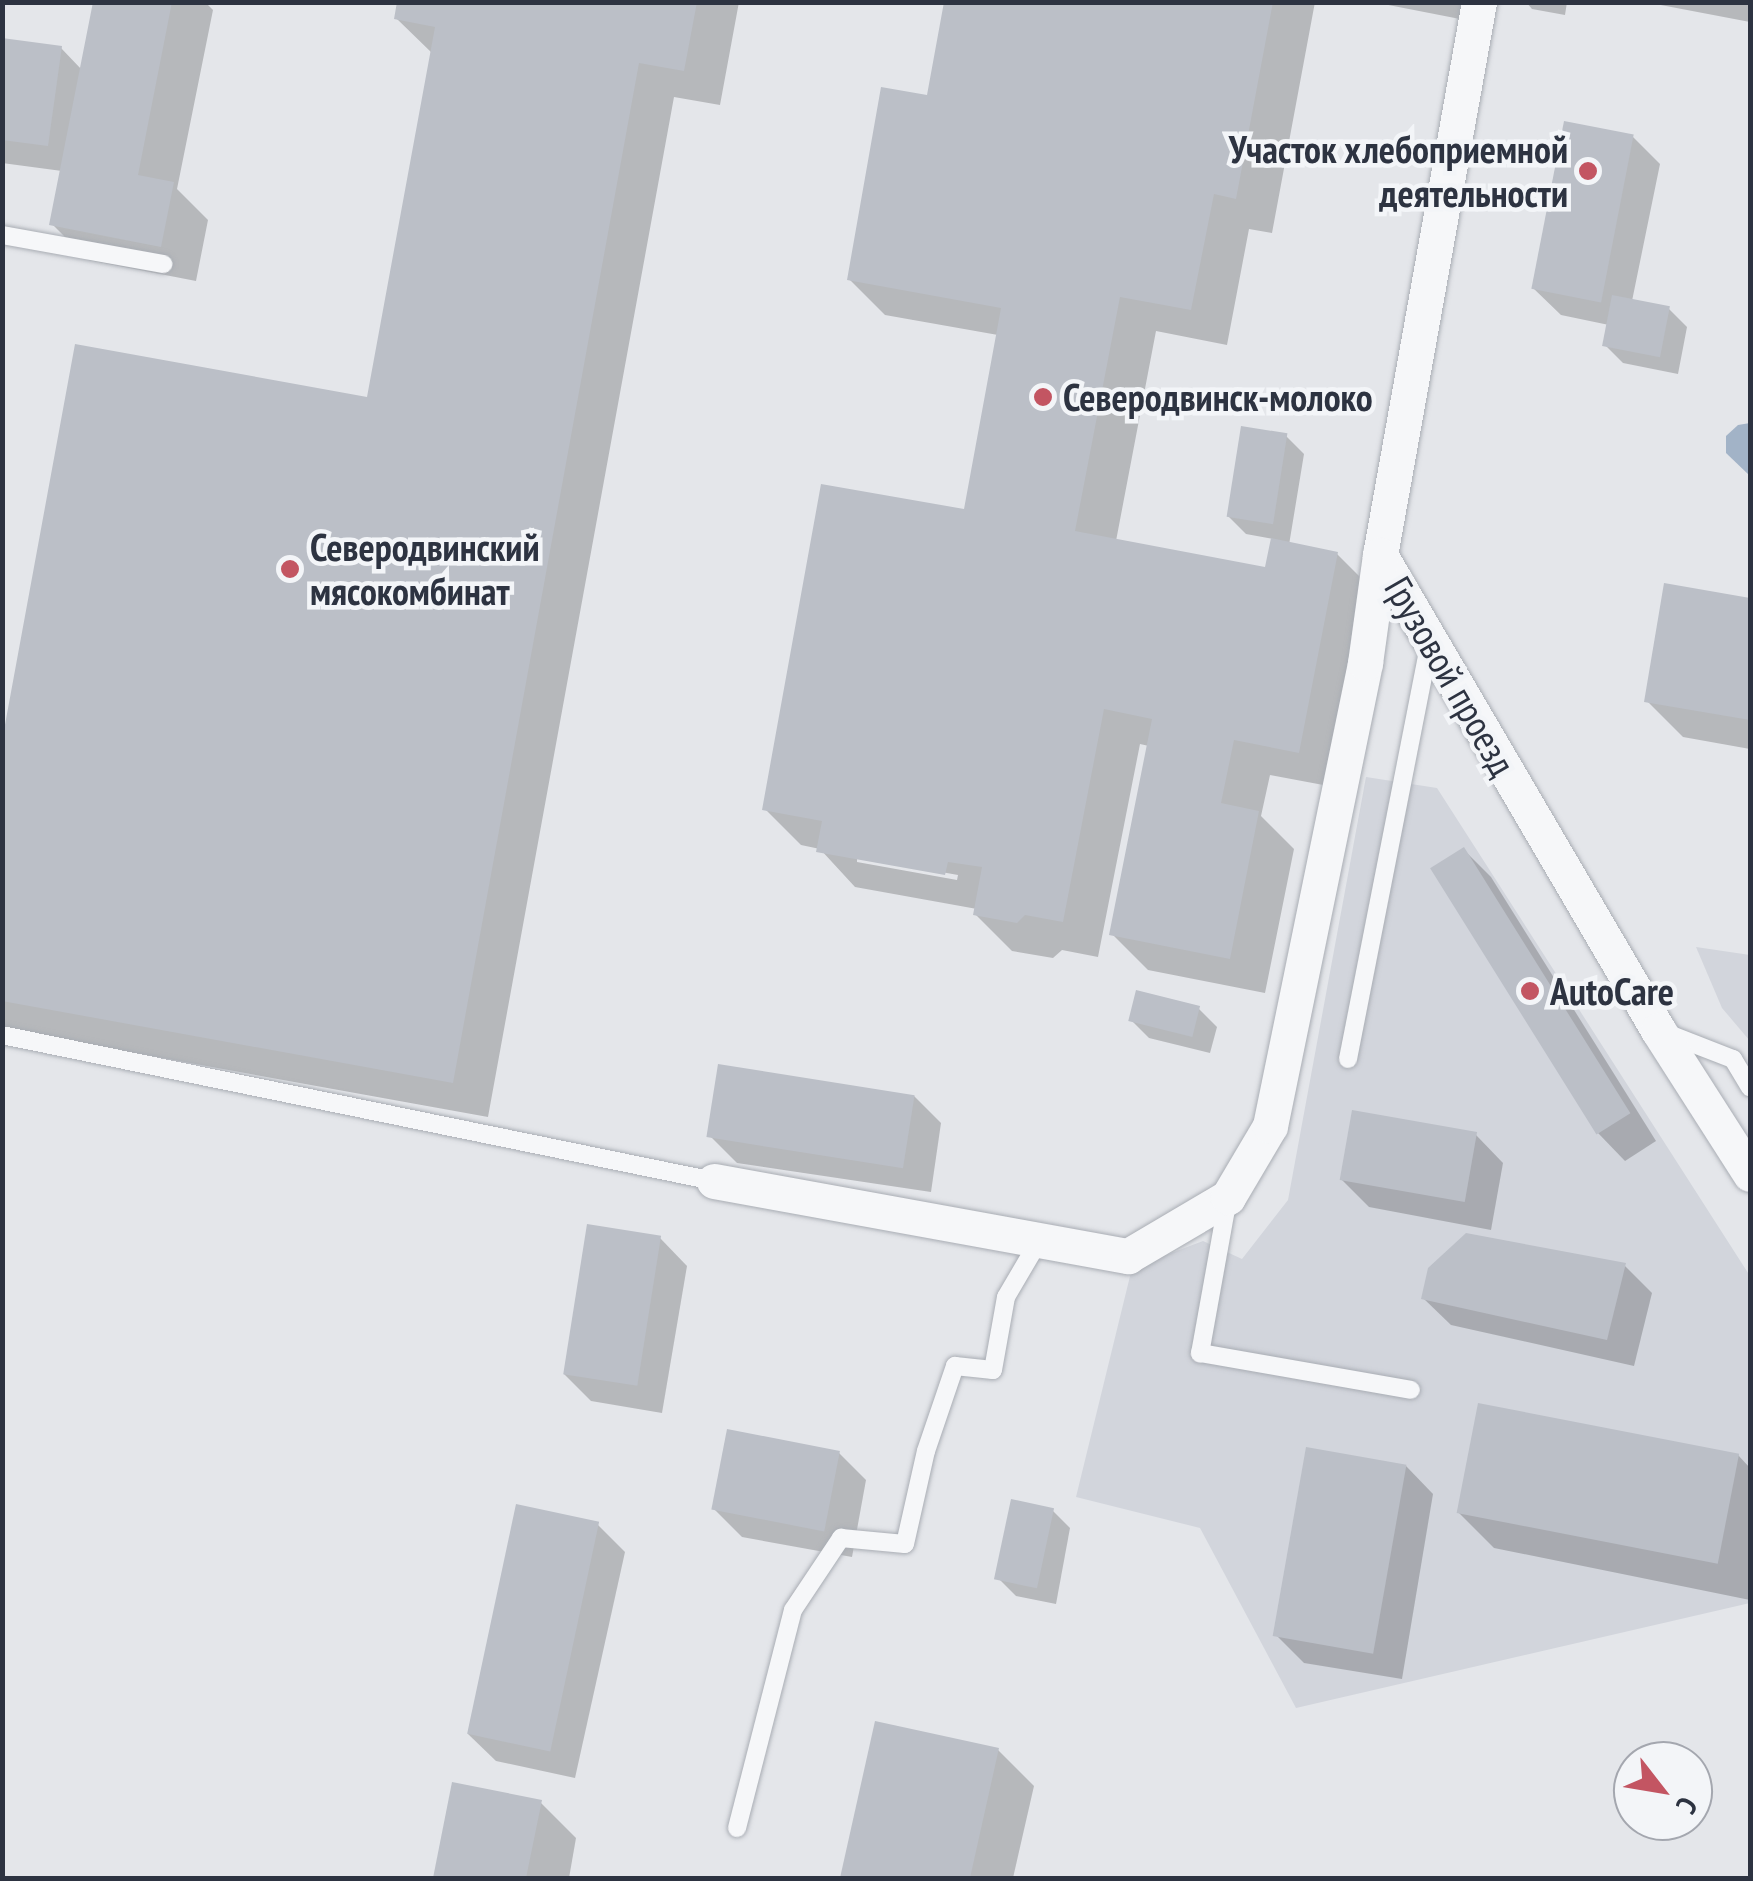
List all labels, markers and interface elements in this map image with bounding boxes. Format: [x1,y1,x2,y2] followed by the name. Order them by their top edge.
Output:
[1229,126,1568,215] place label: Участок хлебоприемной деятельности
[1577,160,1599,182] marker: Участок хлебоприемной деятельности
[1063,374,1373,420] place label: Северодвинск-молоко
[1032,386,1054,408] marker: Северодвинск-молоко
[310,524,540,614] place label: Северодвинский мясокомбинат
[279,558,301,580] marker: Северодвинский мясокомбинат
[1376,569,1526,783] street label: Грузовой проезд
[1550,968,1674,1014] place label: AutoCare
[1519,980,1541,1002] marker: AutoCare
[1613,1741,1713,1841] north arrow
[1668,1791,1707,1821] text: С

